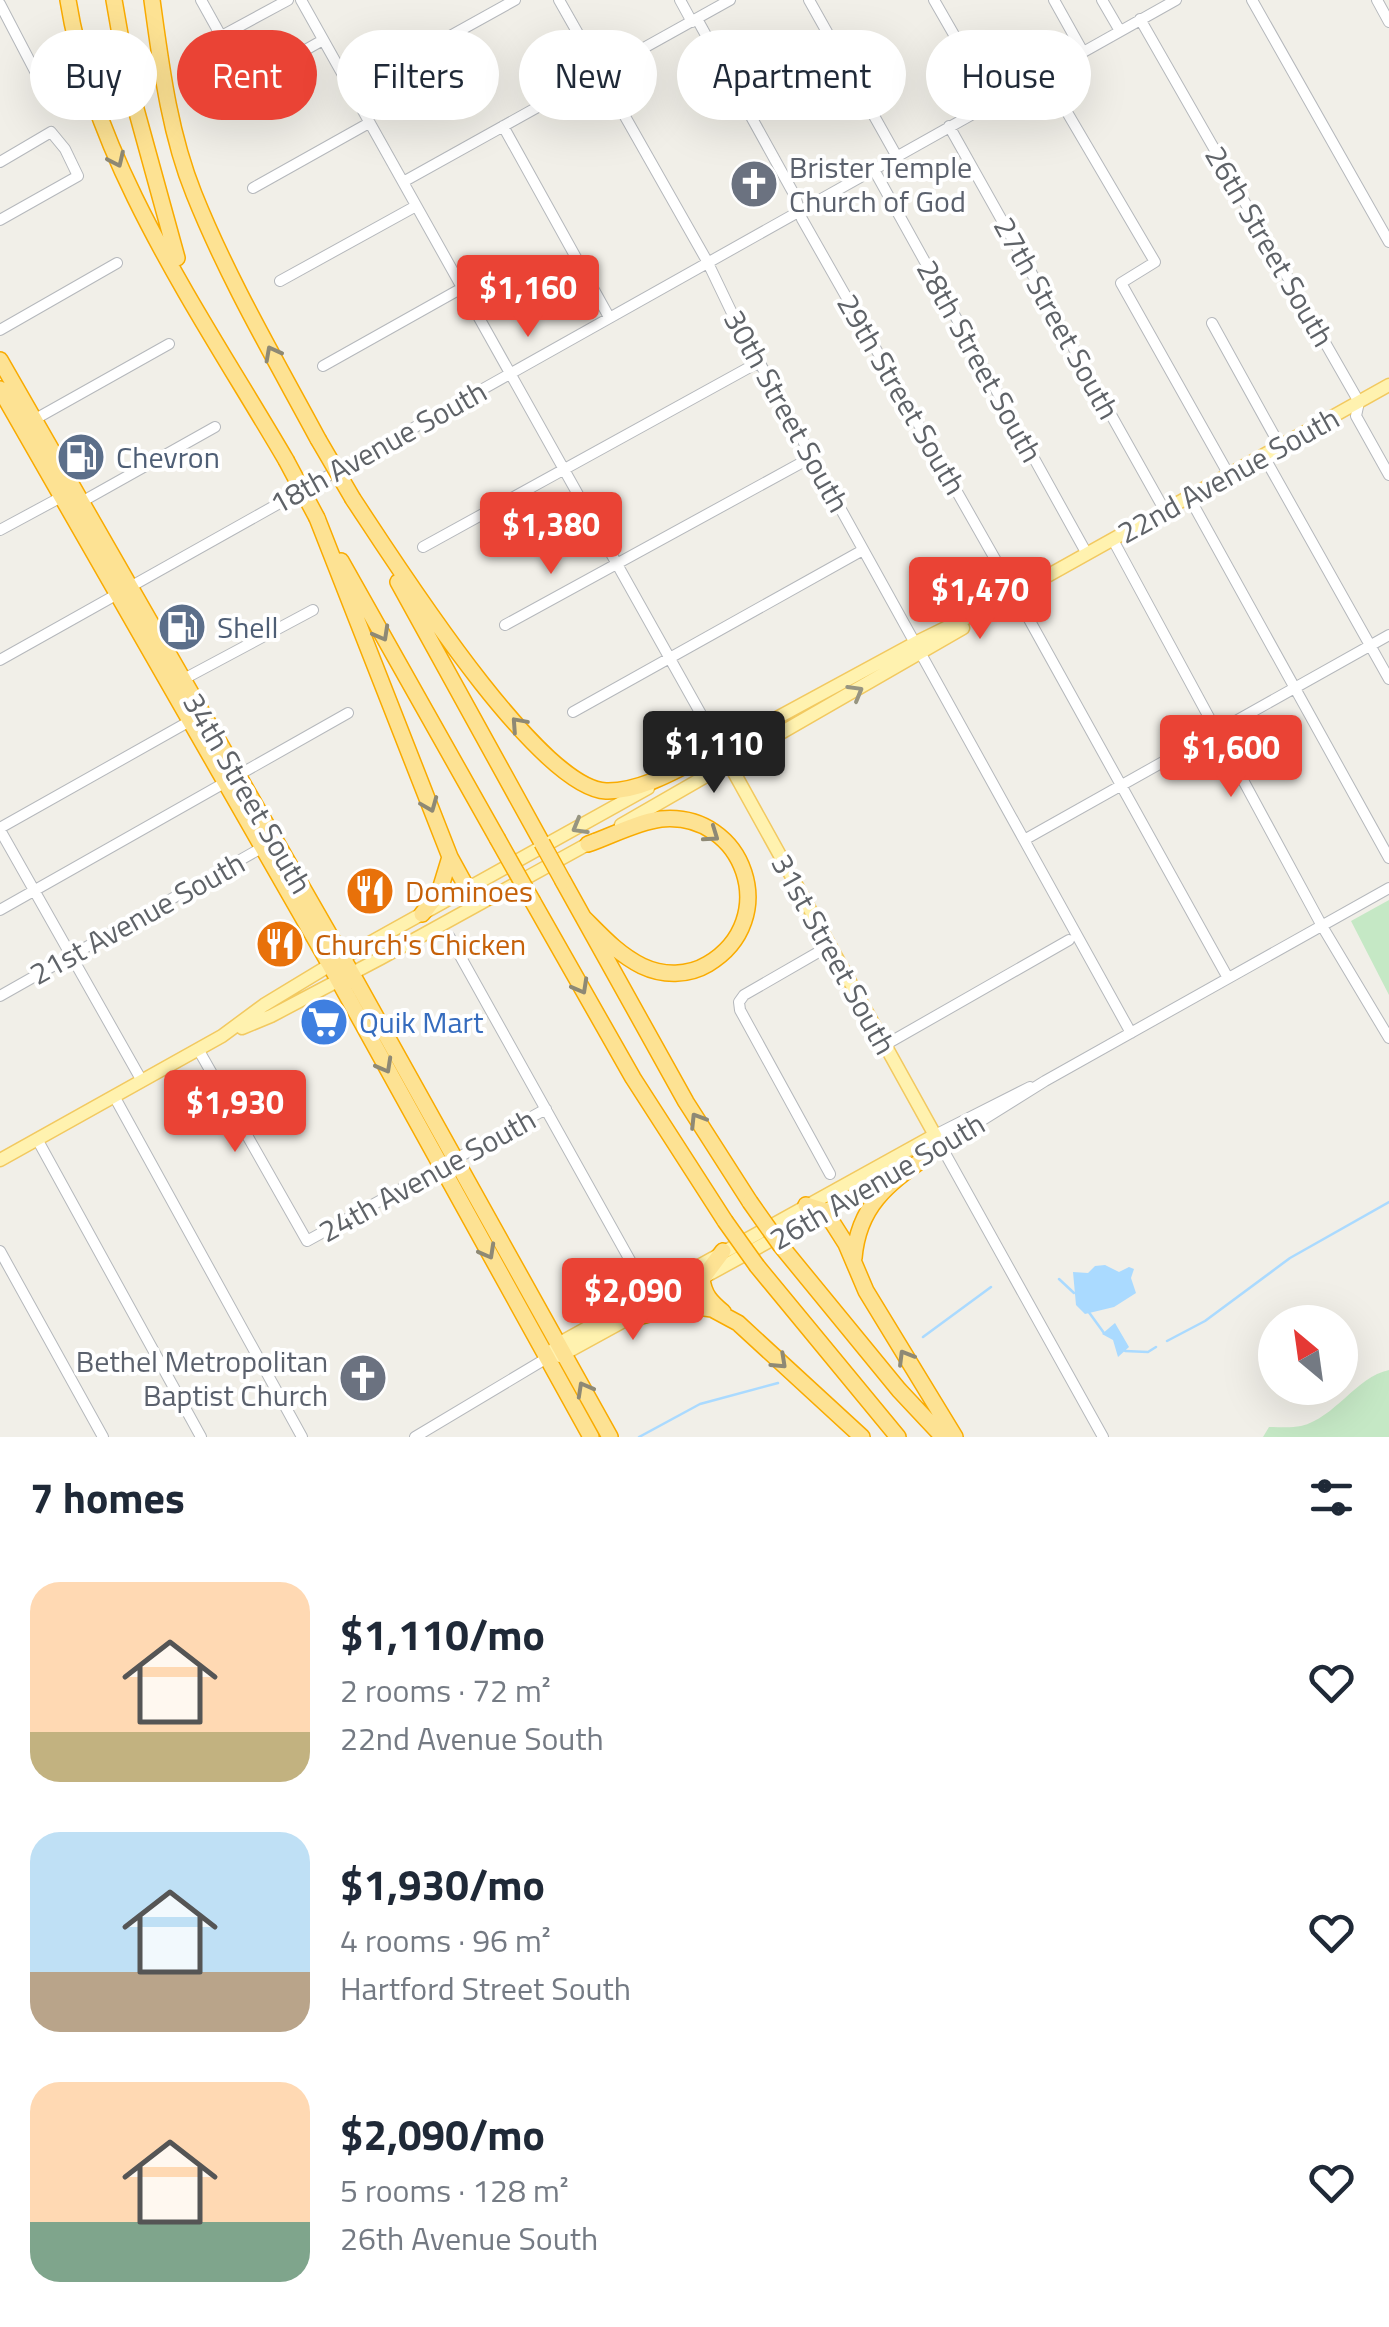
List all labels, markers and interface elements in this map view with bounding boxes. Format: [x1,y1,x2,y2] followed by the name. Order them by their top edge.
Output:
[30,30,157,120] chip: Buy
[177,30,317,120] chip: Rent
[337,30,499,120] chip: Filters
[519,30,657,120] chip: New
[677,30,906,120] chip: Apartment
[926,30,1091,120] chip: House
[1194,137,1346,355] street label: 26th Street South
[789,144,972,224] place label: Brister Temple Church of God
[104,150,124,168] one-way arrow
[728,158,780,210] church icon: Brister Temple Church of God
[982,208,1132,428] street label: 27th Street South
[905,251,1055,471] street label: 28th Street South
[447,255,609,340] pin: $1,160
[479,263,577,311] text: $1,160
[826,285,978,503] street label: 29th Street South
[712,301,862,521] street label: 30th Street South
[265,346,284,364] one-way arrow
[261,368,495,526] street label: 18th Avenue South
[1109,395,1347,555] street label: 22nd Avenue South
[55,431,107,483] fuel station icon: Chevron
[116,434,220,480] place label: Chevron
[470,492,632,577] pin: $1,380
[502,500,600,548] text: $1,380
[899,557,1061,642] pin: $1,470
[931,565,1029,613] text: $1,470
[156,601,208,653] fuel station icon: Shell
[217,604,278,650] place label: Shell
[370,623,390,641] one-way arrow
[172,684,324,902] street label: 34th Street South
[845,684,863,704] one-way arrow
[633,711,795,796] pin: $1,110
[1150,715,1312,800] pin: $1,600
[511,717,529,736] one-way arrow
[665,719,763,767] text: $1,110
[1182,723,1280,771] text: $1,600
[418,795,438,813] one-way arrow
[571,815,589,835] one-way arrow
[702,822,720,841] one-way arrow
[21,840,253,996] street label: 21st Avenue South
[760,845,908,1063] street label: 31st Street South
[344,865,396,917] restaurant icon: Dominoes
[405,868,533,914] place label: Dominoes
[254,918,306,970] restaurant icon: Church's Chicken
[315,921,526,967] place label: Church's Chicken
[569,977,589,995] one-way arrow
[298,996,350,1048] supermarket icon: Quik Mart
[359,999,484,1045] place label: Quik Mart
[372,1055,392,1073] one-way arrow
[154,1070,316,1155] pin: $1,930
[186,1078,284,1126] text: $1,930
[310,1096,544,1254] street label: 24th Avenue South
[761,1101,993,1261] street label: 26th Avenue South
[690,1113,709,1131] one-way arrow
[476,1241,496,1259] one-way arrow
[552,1258,714,1343] pin: $2,090
[584,1266,682,1314] text: $2,090
[1258,1305,1358,1405] north arrow
[1258,1305,1358,1405] map controls
[76,1338,328,1418] place label: Bethel Metropolitan Baptist Church
[768,1350,786,1368] one-way arrow
[898,1350,917,1368] one-way arrow
[337,1352,389,1404] church icon: Bethel Metropolitan Baptist Church
[576,1382,596,1400] one-way arrow
[30,1465,185,1529] text: 7 homes
[1304,1470,1359,1525] icon: filters
[340,1602,545,1666] text: $1,110/mo
[110,1622,230,1742] icon: home
[1304,1655,1359,1710] icon: heart
[340,1666,551,1714] text: 2 rooms · 72 m²
[340,1714,604,1762] text: 22nd Avenue South
[340,1852,545,1916] text: $1,930/mo
[110,1872,230,1992] icon: home
[1304,1905,1359,1960] icon: heart
[340,1916,551,1964] text: 4 rooms · 96 m²
[340,1964,631,2012] text: Hartford Street South
[340,2102,545,2166] text: $2,090/mo
[110,2122,230,2242] icon: home
[1304,2155,1359,2210] icon: heart
[340,2166,569,2214] text: 5 rooms · 128 m²
[340,2214,598,2262] text: 26th Avenue South

